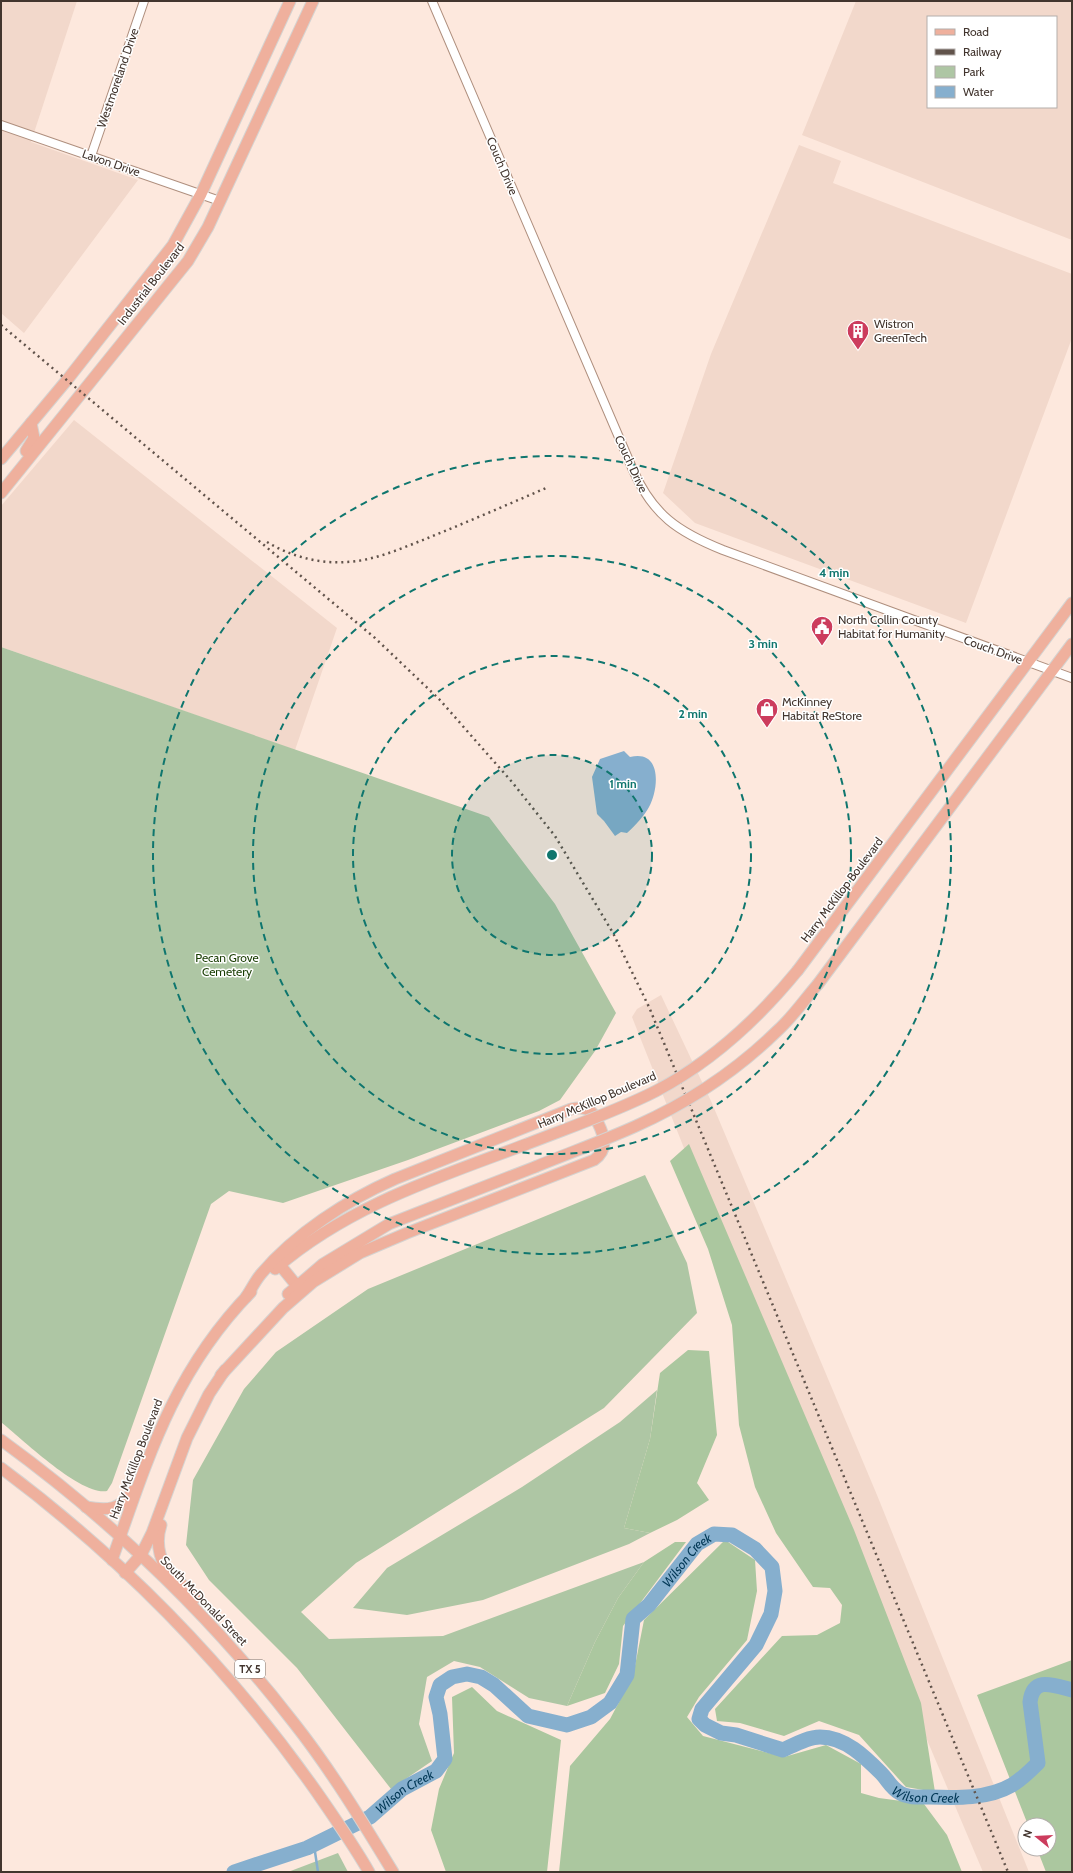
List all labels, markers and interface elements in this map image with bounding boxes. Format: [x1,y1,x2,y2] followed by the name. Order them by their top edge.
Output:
[927,16,1057,108] legend
[963,24,989,39] text: Road
[93,26,142,130] street label: Westmoreland Drive
[963,44,1001,59] text: Railway
[963,64,985,79] text: Park
[963,84,994,99] text: Water
[484,134,521,197] street label: Couch Drive
[80,146,142,179] street label: Lavon Drive
[114,240,187,328] street label: Industrial Boulevard
[874,316,927,345] place label: Wistron GreenTech
[845,318,871,351] building icon: Wistron GreenTech
[612,433,651,495] street label: Couch Drive
[819,565,849,580] text: 4 min
[838,612,945,641] place label: North Collin County Habitat for Humanity
[809,614,835,647] public building icon: North Collin County Habitat for Humanity
[962,632,1025,667] street label: Couch Drive
[748,636,778,651] text: 3 min
[782,694,862,723] place label: McKinney Habitat ReStore
[754,696,780,729] shop icon: McKinney Habitat ReStore
[679,706,707,721] text: 2 min
[609,776,637,791] text: 1 min
[797,834,886,945] street label: Harry McKillop Boulevard
[545,848,559,862] centre of rings
[195,950,259,979] park label: Pecan Grove Cemetery
[535,1068,658,1131] street label: Harry McKillop Boulevard
[106,1397,165,1521] street label: Harry McKillop Boulevard
[658,1529,715,1590] water label: Wilson Creek
[158,1553,251,1649] street label: South McDonald Street
[235,1660,265,1678] road number: TX 5
[372,1766,436,1817] water label: Wilson Creek
[889,1782,960,1806] water label: Wilson Creek
[1017,1817,1057,1857] north arrow
[1020,1828,1035,1840] text: N

